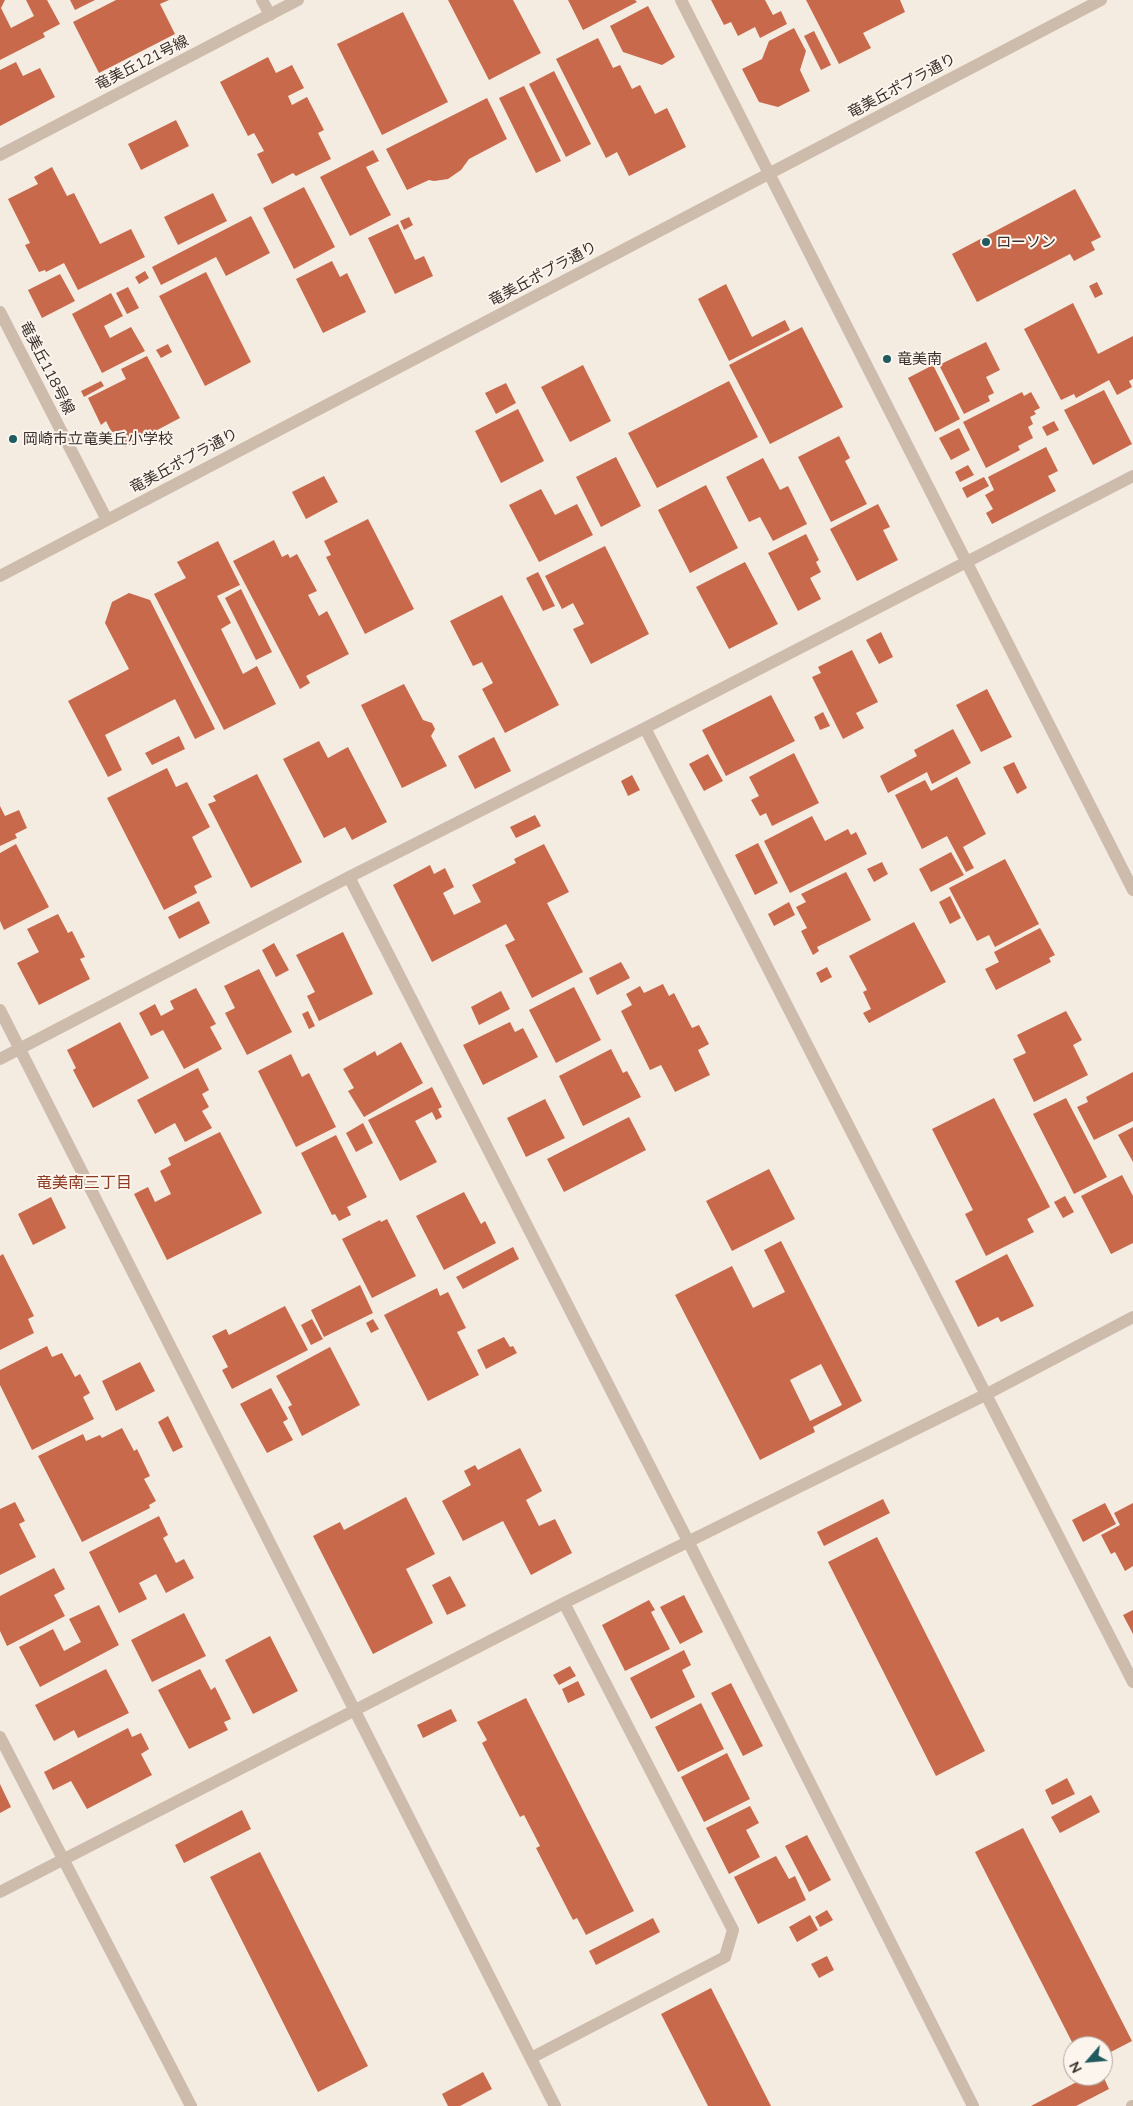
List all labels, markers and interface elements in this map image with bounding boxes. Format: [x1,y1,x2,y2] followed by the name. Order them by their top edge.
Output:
[92,32,192,94] street label: 竜美丘121号線
[845,50,959,122] street label: 竜美丘ポプラ通り
[996,233,1056,251] place label: ローソン
[980,236,992,248] marker: ローソン
[486,238,600,310] street label: 竜美丘ポプラ通り
[16,318,78,418] street label: 竜美丘118号線
[897,350,942,368] place label: 竜美南
[881,353,893,365] marker: 竜美南
[127,425,241,497] street label: 竜美丘ポプラ通り
[23,430,173,448] place label: 岡崎市立竜美丘小学校
[7,433,19,445] marker: 岡崎市立竜美丘小学校
[36,1173,132,1193] district label: 竜美南三丁目
[1063,2036,1113,2086] north arrow
[1065,2059,1086,2076] text: N

